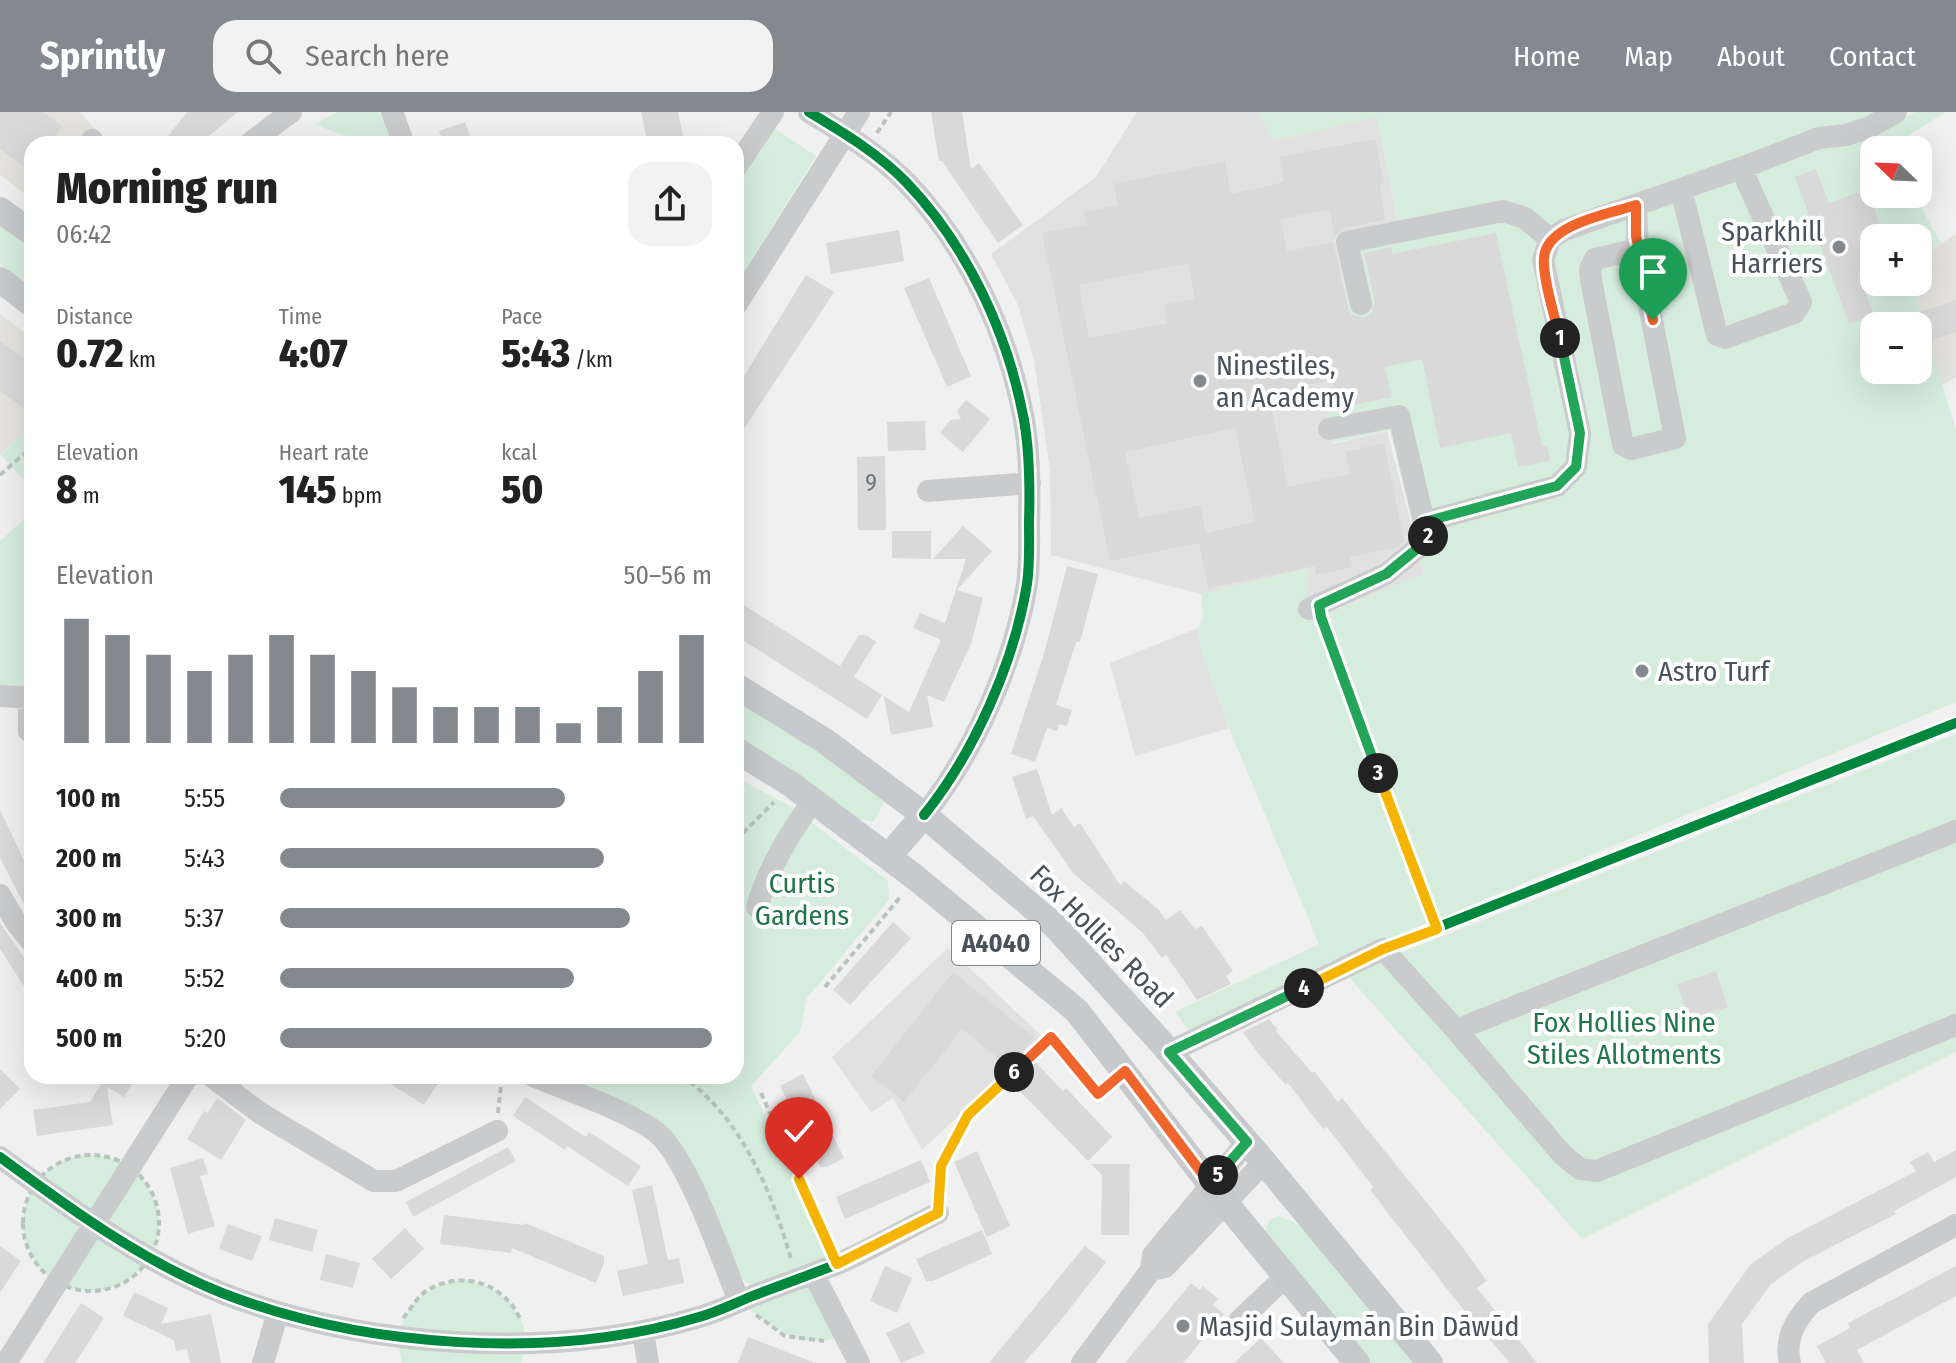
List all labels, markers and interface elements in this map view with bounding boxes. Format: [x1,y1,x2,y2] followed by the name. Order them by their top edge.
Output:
[213,20,773,92] search box
[40,33,165,79] text: Sprintly
[241,34,285,78] icon: search
[305,38,450,74] text: Search here
[1513,40,1580,73] text: Home
[1624,40,1673,73] text: Map
[1717,40,1785,73] text: About
[1829,40,1916,73] text: Contact
[1860,136,1932,208] north arrow
[1860,136,1932,384] map controls
[56,162,278,215] text: Morning run
[628,162,712,246] button: share
[1721,215,1823,280] place label: Sparkhill Harriers
[56,219,112,250] text: 06:42
[1860,224,1932,296] button: +
[1619,238,1687,320] pin
[1830,238,1848,256] marker: Sparkhill Harriers
[1631,250,1675,294] icon: arrive
[56,303,133,330] text: Distance
[279,303,322,330] text: Time
[501,303,542,330] text: Pace
[1860,312,1932,384] button: −
[1540,318,1580,358] pin: 1
[1555,324,1565,351] text: 1
[56,330,124,378] text: 0.72
[279,330,348,378] text: 4:07
[501,330,570,378] text: 5:43
[124,346,156,373] text: km
[570,346,613,373] text: /km
[1216,349,1354,414] place label: Ninestiles, an Academy
[1191,372,1209,390] marker: Ninestiles, an Academy
[56,439,139,466] text: Elevation
[279,439,369,466] text: Heart rate
[501,439,537,466] text: kcal
[56,466,77,514] text: 8
[279,466,337,514] text: 145
[501,466,544,514] text: 50
[865,469,877,497] house number: 9
[77,482,100,509] text: m
[337,482,382,509] text: bpm
[1408,516,1448,556] pin: 2
[1423,522,1433,549] text: 2
[56,560,154,591] text: Elevation
[624,560,712,591] text: 50–56 m
[1658,655,1771,688] place label: Astro Turf
[1633,662,1651,680] marker: Astro Turf
[1358,753,1398,793] pin: 3
[1373,759,1383,786] text: 3
[56,783,121,814] text: 100 m
[184,783,225,814] text: 5:55
[56,843,122,874] text: 200 m
[184,843,225,874] text: 5:43
[1023,858,1180,1015] street label: Fox Hollies Road
[755,867,849,932] park label: Curtis Gardens
[56,903,122,934] text: 300 m
[184,903,224,934] text: 5:37
[952,921,1040,965] road number: A4040
[56,963,123,994] text: 400 m
[184,963,225,994] text: 5:52
[1284,968,1324,1008] pin: 4
[1298,974,1310,1001] text: 4
[1527,1006,1721,1071] park label: Fox Hollies Nine Stiles Allotments
[56,1023,122,1054] text: 500 m
[184,1023,226,1054] text: 5:20
[994,1052,1034,1092] pin: 6
[1008,1058,1020,1085] text: 6
[765,1097,833,1179] pin
[777,1109,821,1153] icon: check
[1198,1155,1238,1195] pin: 5
[1213,1161,1223,1188] text: 5
[1199,1310,1520,1343] place label: Masjid Sulaymān Bin Dāwūd
[1174,1317,1192,1335] marker: Masjid Sulaymān Bin Dāwūd

